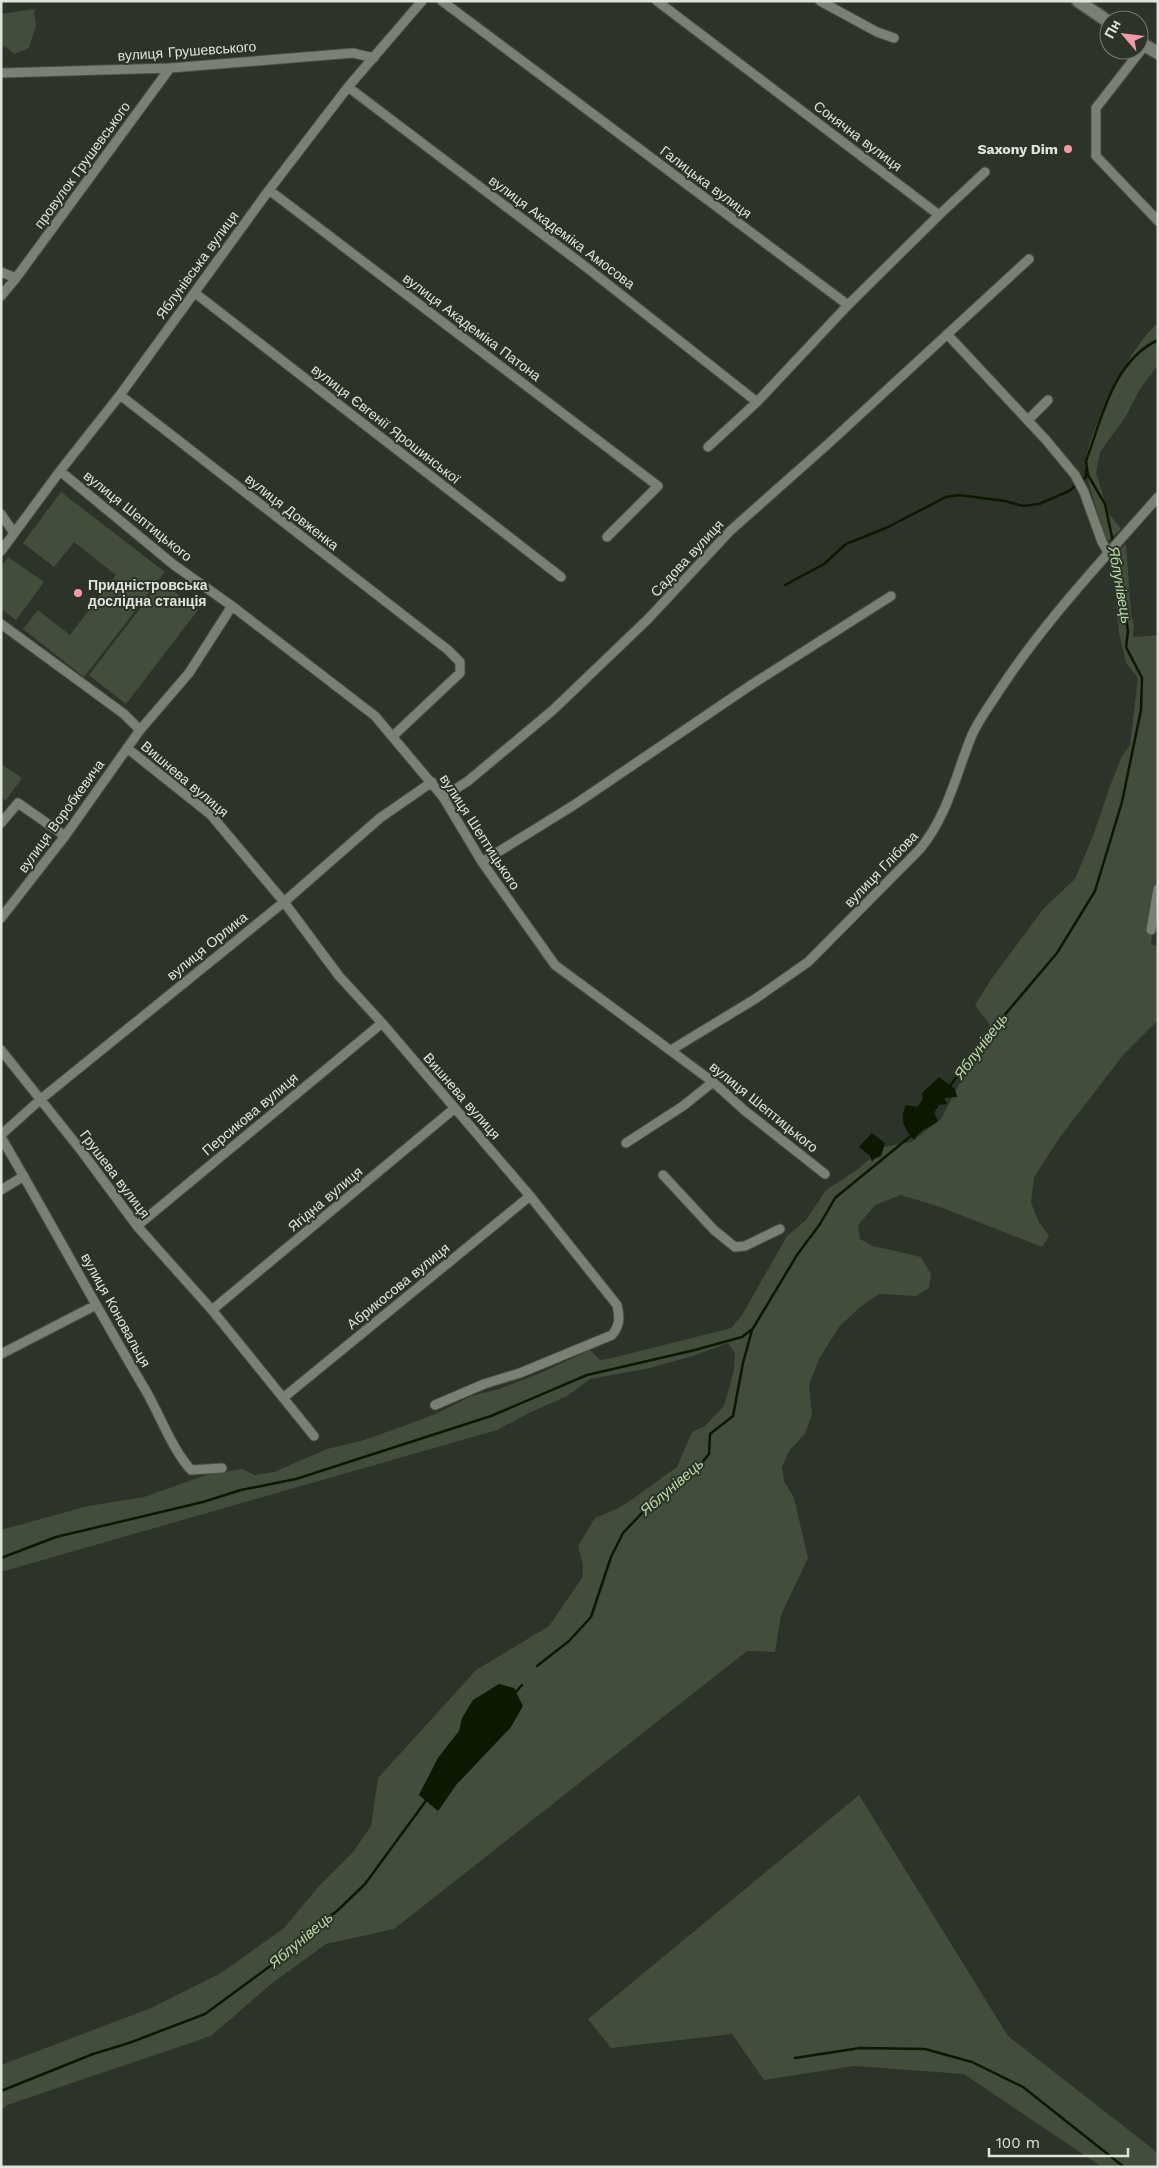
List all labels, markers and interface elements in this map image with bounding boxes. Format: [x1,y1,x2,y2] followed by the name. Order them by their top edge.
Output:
[1099,10,1149,60] north arrow
[1101,17,1124,41] text: Пн
[117,38,257,64] street label: вулиця Грушевського
[31,98,133,231] street label: провулок Грушевського
[811,98,905,174] street label: Сонячна вулиця
[977,141,1058,157] place label: Saxony Dim
[657,142,755,222] street label: Галицька вулиця
[1062,143,1074,155] marker: Saxony Dim
[486,172,638,292] street label: вулиця Академіка Амосова
[152,208,242,322] street label: Яблунівська вулиця
[400,270,544,384] street label: вулиця Академіка Патона
[308,361,464,487] street label: вулиця Євгенії Ярошинської
[81,467,195,565] street label: вулиця Шептицького
[242,471,342,554] street label: вулиця Довженка
[647,516,727,600] street label: Садова вулиця
[1104,544,1136,625] water label: Яблунівець
[88,577,208,609] place label: Придністровська дослідна станція
[72,587,84,599] marker: Придністровська дослідна станція
[138,738,232,820] street label: Вишнева вулиця
[15,756,107,875] street label: вулиця Воробкевича
[437,771,523,893] street label: вулиця Шептицького
[841,828,921,910] street label: вулиця Глібова
[164,909,251,983] street label: вулиця Орлика
[950,1009,1012,1083] water label: Яблунівець
[420,1050,504,1142] street label: Вишнева вулиця
[707,1058,821,1156] street label: вулиця Шептицького
[199,1069,301,1159] street label: Персикова вулиця
[77,1127,153,1221] street label: Грушева вулиця
[285,1163,365,1235] street label: Ягідна вулиця
[344,1240,452,1332] street label: Абрикосова вулиця
[78,1250,154,1370] street label: вулиця Коновальця
[636,1455,707,1520] water label: Яблунівець
[265,1908,337,1973] water label: Яблунівець
[989,2126,1128,2158] scale bar
[996,2134,1040,2152] text: 100 m

